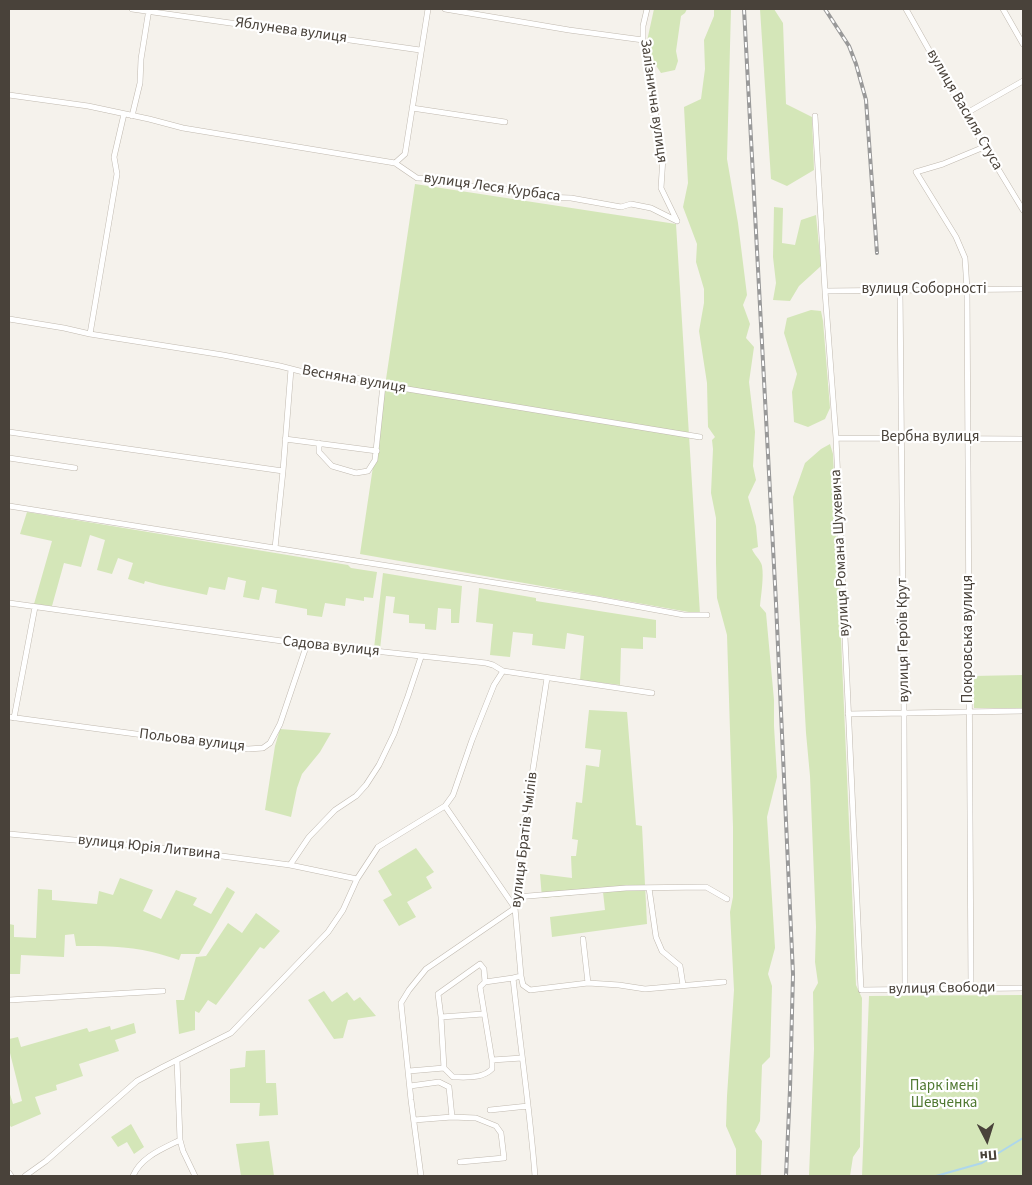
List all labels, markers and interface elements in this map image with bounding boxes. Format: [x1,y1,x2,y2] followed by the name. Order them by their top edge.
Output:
[234,14,348,48] street label: Яблунева вулиця
[635,38,671,164] street label: Залізнична вулиця
[922,46,1006,174] street label: вулиця Василя Стуса
[422,169,562,207] street label: вулиця Леся Курбаса
[861,281,987,299] street label: вулиця Соборності
[301,362,407,398] street label: Весняна вулиця
[881,429,979,447] street label: Вербна вулиця
[828,469,854,637] street label: вулиця Романа Шухевича
[960,575,978,703] street label: Покровська вулиця
[894,577,914,703] street label: вулиця Героїв Крут
[282,633,380,661] street label: Садова вулиця
[138,726,246,756] street label: Польова вулиця
[508,771,542,909] street label: вулиця Братів Чмілів
[77,832,221,864] street label: вулиця Юрія Литвина
[888,979,996,999] street label: вулиця Свободи
[910,1078,978,1113] park label: Парк імені Шевченка
[962,1115,1012,1165] north arrow
[979,1144,998,1166] text: Пн

